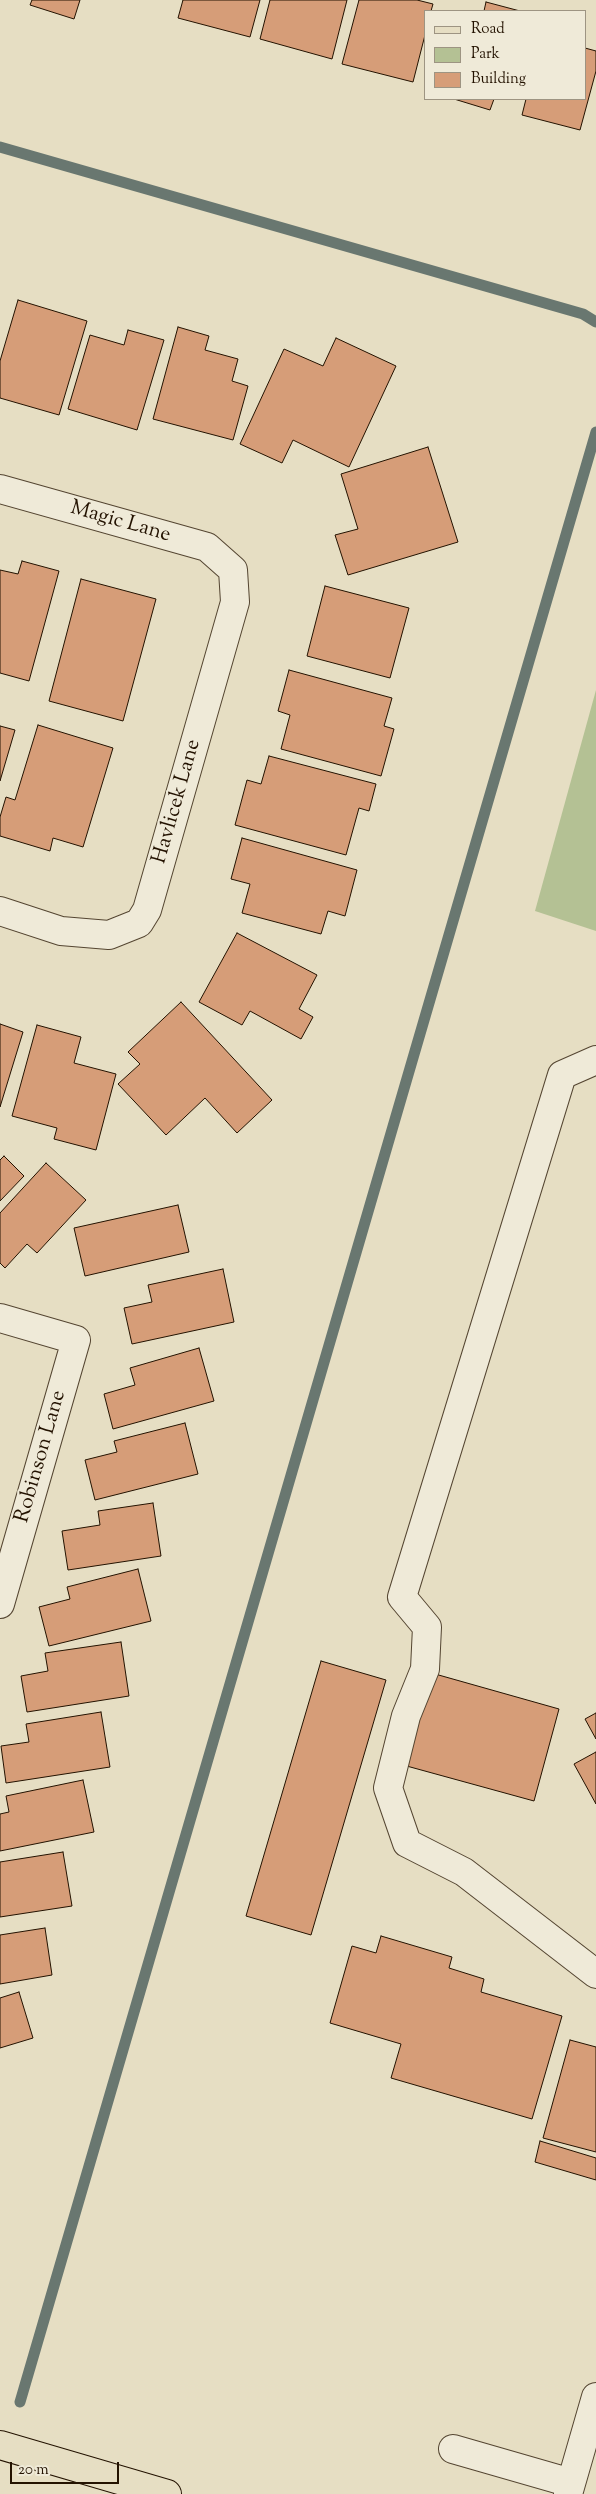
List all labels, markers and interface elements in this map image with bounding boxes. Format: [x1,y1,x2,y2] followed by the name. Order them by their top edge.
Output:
[424,10,586,100] legend
[471,19,505,40] text: Road
[471,44,500,65] text: Park
[471,69,526,90] text: Building
[67,497,173,549] street label: Magic Lane
[148,737,208,867] street label: Havlicek Lane
[11,1388,73,1526] street label: Robinson Lane
[12,2452,121,2484] scale bar
[18,2460,49,2481] text: 20 m

